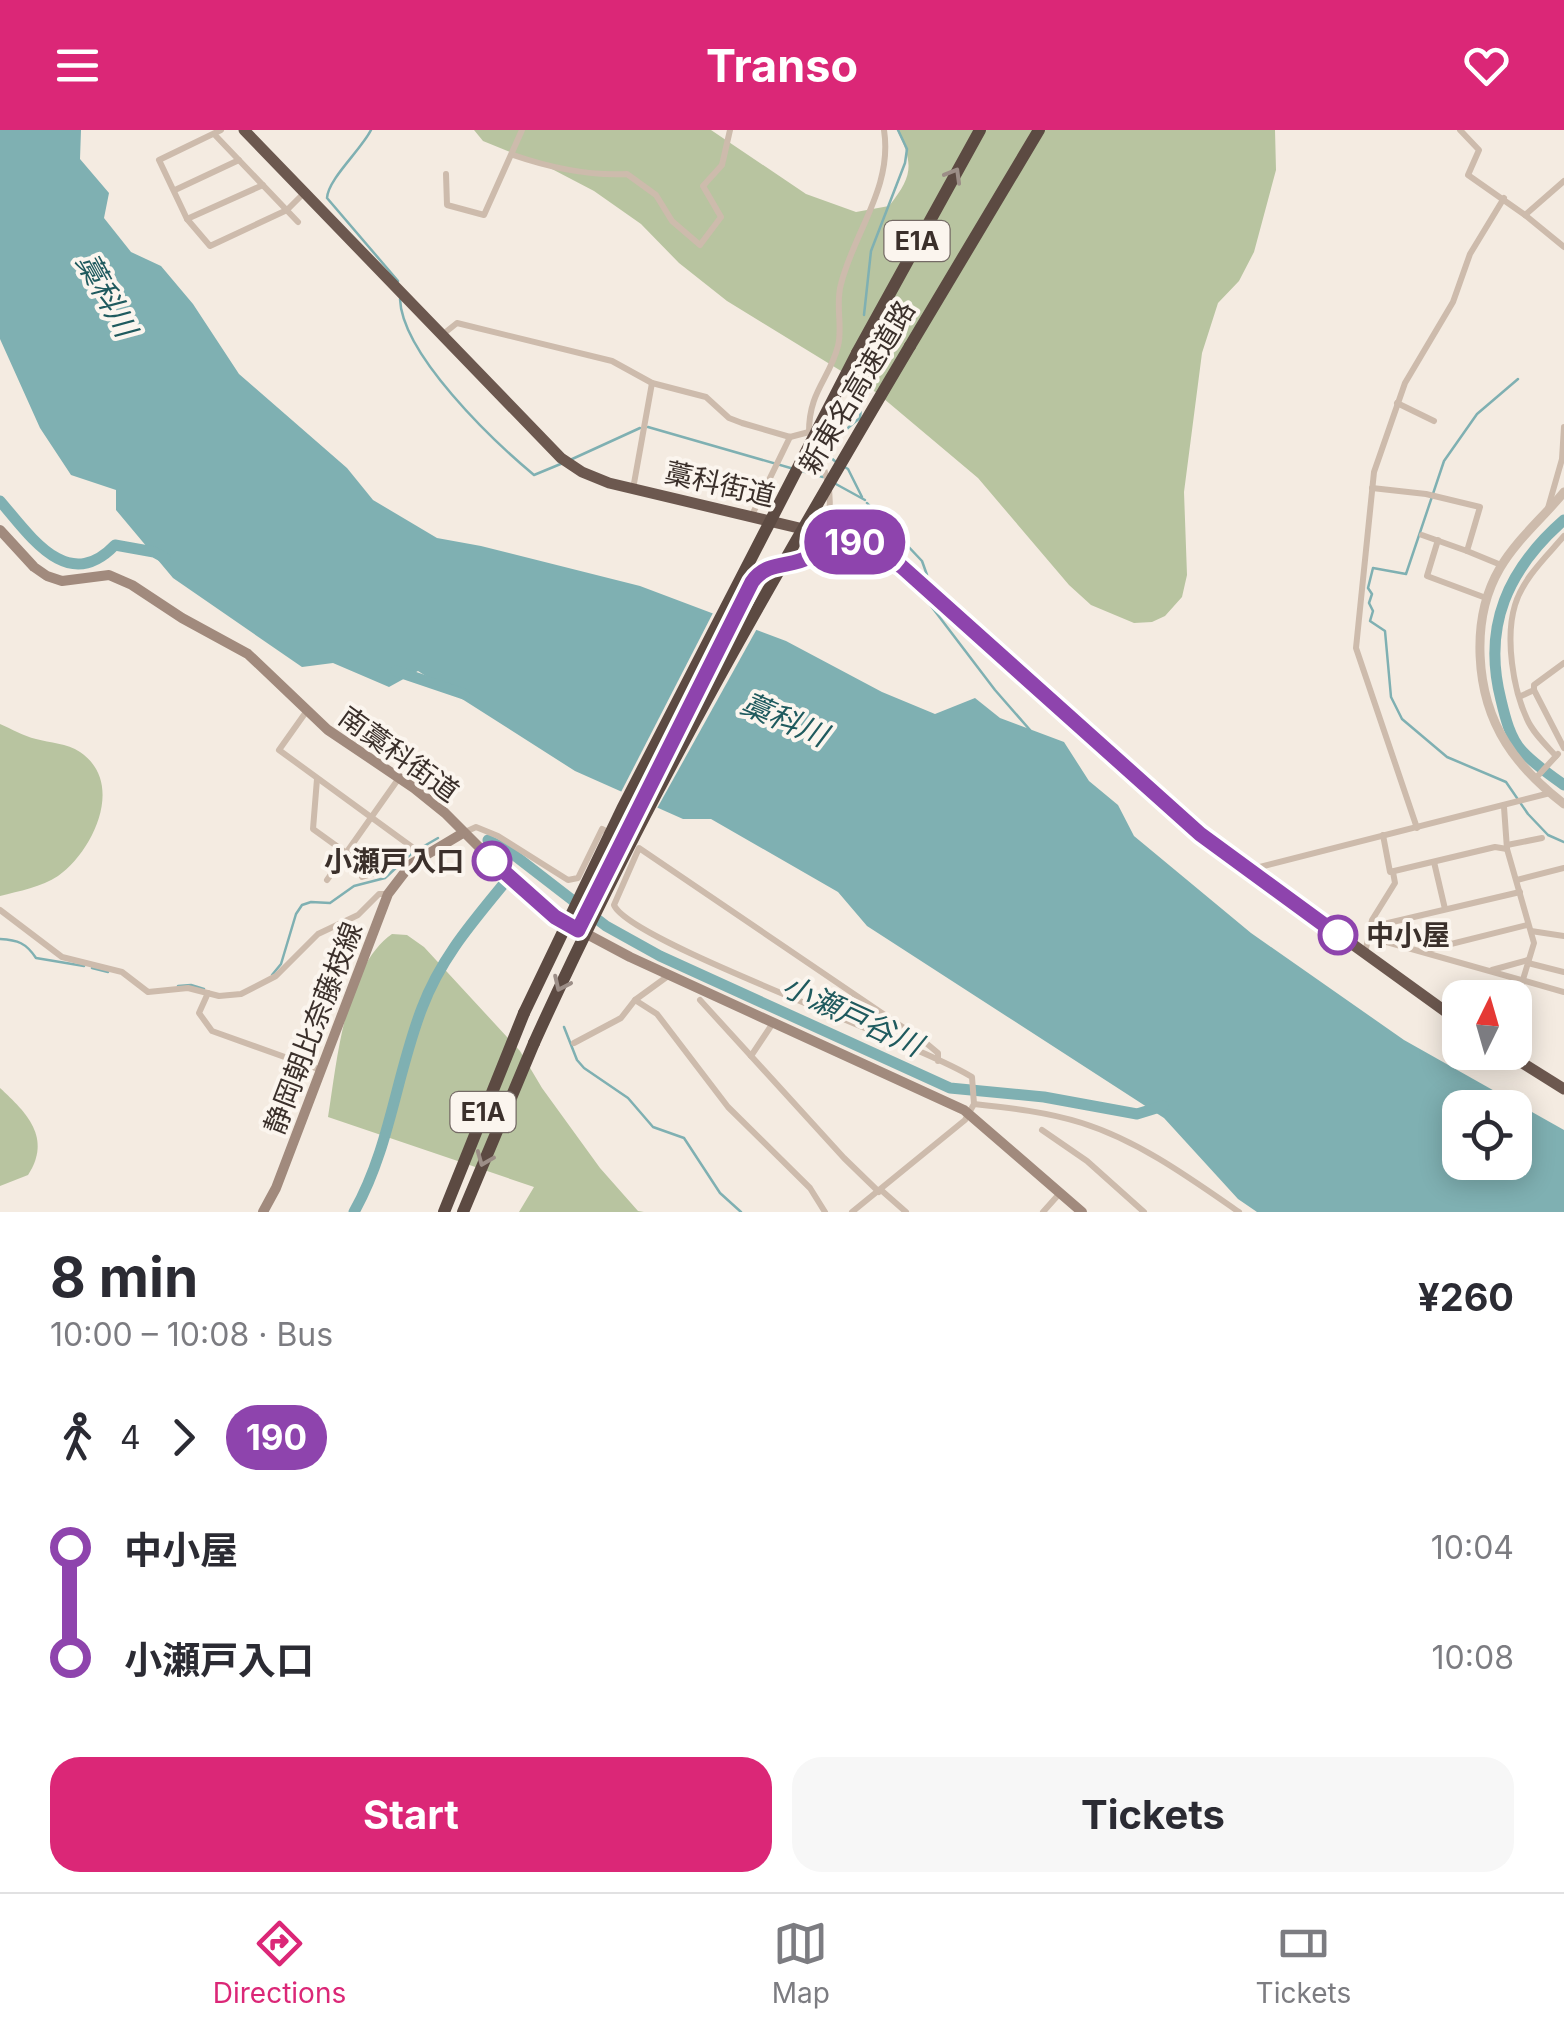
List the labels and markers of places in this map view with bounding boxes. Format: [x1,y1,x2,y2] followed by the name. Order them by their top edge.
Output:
[473,842,511,880] marker: 小瀬戸入口
[324,844,464,878] place label: 小瀬戸入口
[1319,916,1357,954] marker: 中小屋
[1366,918,1450,952] place label: 中小屋

